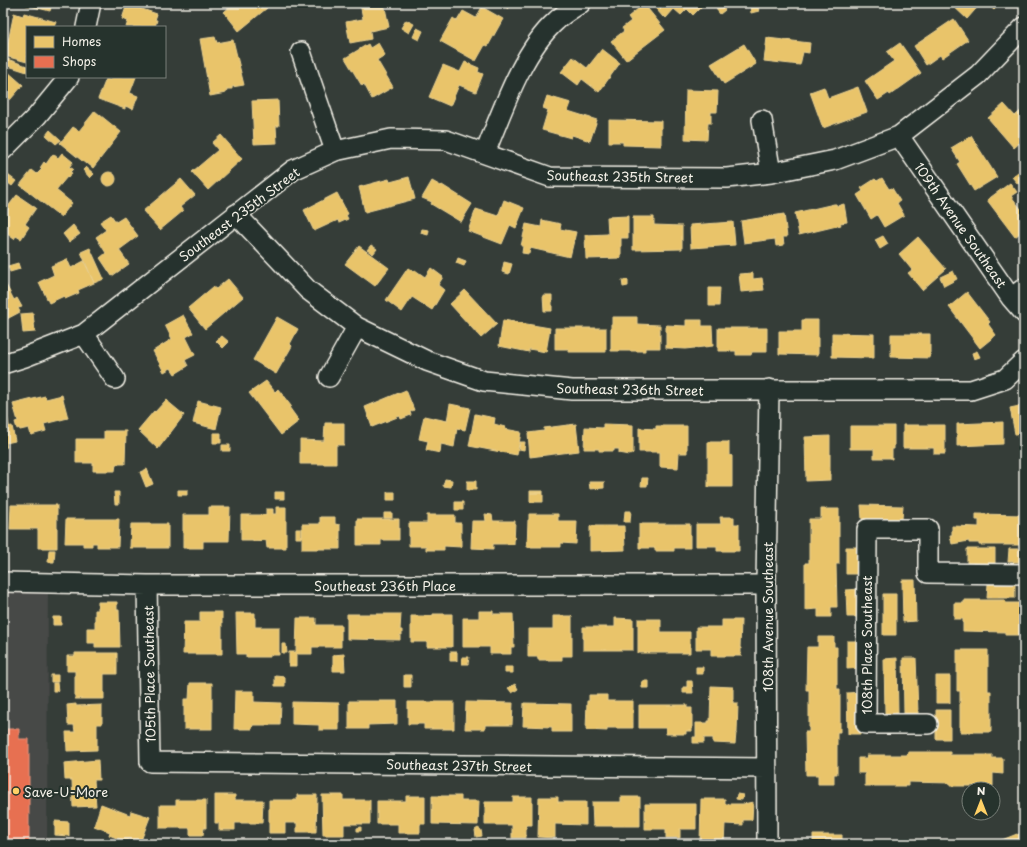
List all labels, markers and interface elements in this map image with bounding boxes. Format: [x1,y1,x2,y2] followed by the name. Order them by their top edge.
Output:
[26,26,166,78] legend
[62,32,101,50] text: Homes
[62,52,97,70] text: Shops
[910,158,1012,292] street label: 109th Avenue Southeast
[175,162,303,266] street label: Southeast 235th Street
[546,165,694,187] street label: Southeast 235th Street
[556,378,704,400] street label: Southeast 236th Street
[758,542,777,692] street label: 108th Avenue Southeast
[314,576,456,595] street label: Southeast 236th Place
[857,576,876,714] street label: 108th Place Southeast
[138,605,160,743] street label: 105th Place Southeast
[386,754,532,776] street label: Southeast 237th Street
[961,781,1001,821] north arrow
[24,782,108,801] place label: Save-U-More
[977,782,986,799] text: N
[11,786,21,796] marker: Save-U-More

